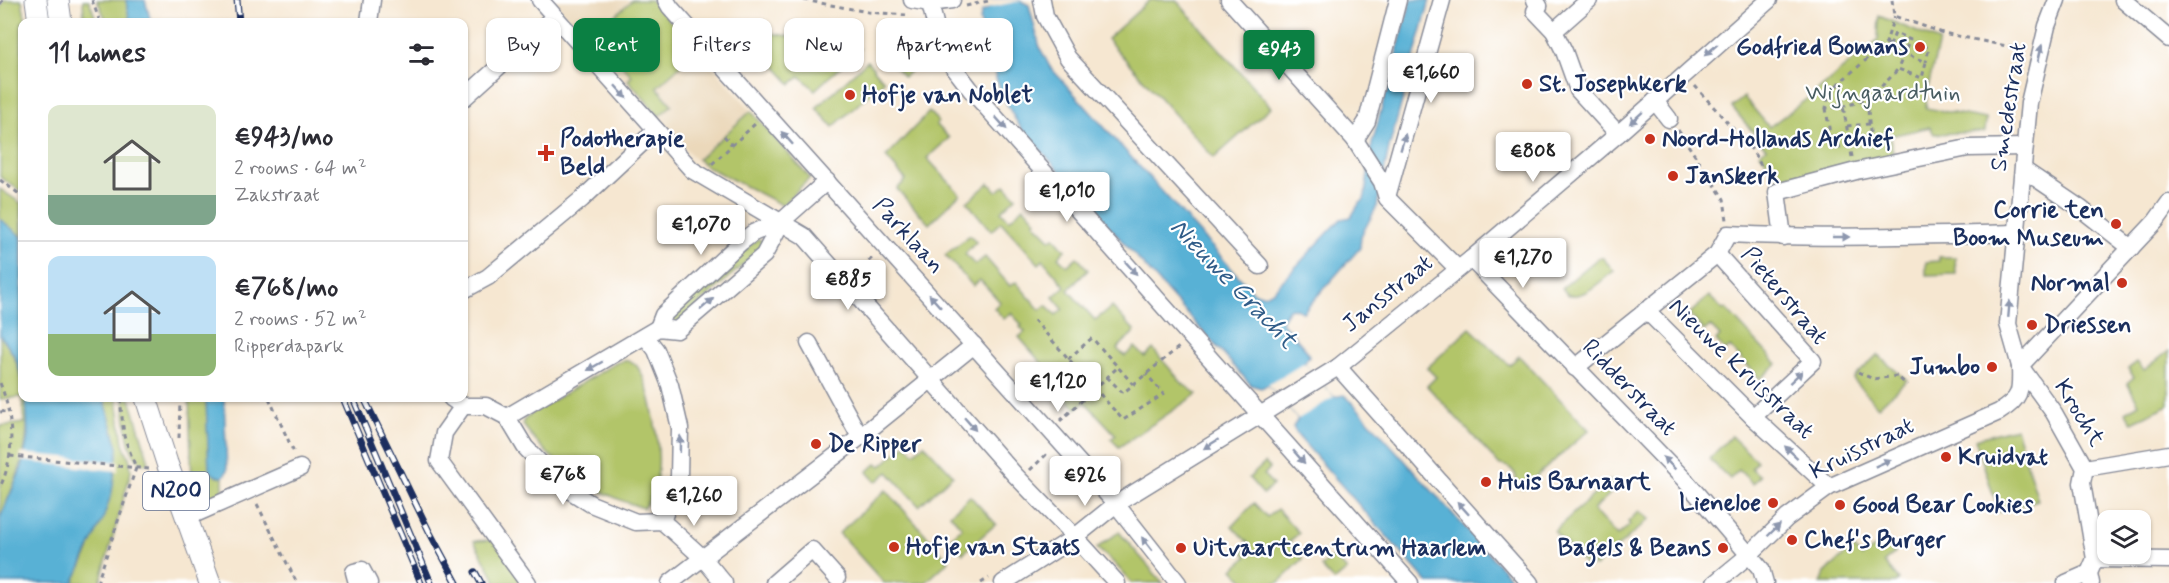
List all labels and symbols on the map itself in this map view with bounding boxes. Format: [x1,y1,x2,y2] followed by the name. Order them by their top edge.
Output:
[1243,30,1315,81] pin: €943
[1736,32,1909,63] place label: Godfried Bomans
[1913,40,1927,54] marker: Godfried Bomans
[1984,40,2034,174] street label: Smedestraat
[1703,43,1718,57] one-way arrow
[2035,44,2045,63] one-way arrow
[1382,53,1480,104] pin: €1,660
[1539,69,1687,100] place label: St. Josephkerk
[1520,77,1534,91] marker: St. Josephkerk
[1805,78,1961,109] park label: Wijngaardtuin
[862,80,1034,112] place label: Hofje van Noblet
[614,84,628,99] one-way arrow
[843,88,857,102] marker: Hofje van Noblet
[1629,111,1644,124] one-way arrow
[994,115,1008,130] one-way arrow
[560,124,685,183] place label: Podotherapie Beld
[1662,124,1894,155] place label: Noord-Hollands Archief
[781,131,794,146] one-way arrow
[1497,132,1569,183] pin: €808
[1643,132,1657,146] marker: Noord-Hollands Archief
[1399,133,1408,151] one-way arrow
[537,144,555,162] marker: Podotherapie Beld
[1685,161,1779,192] place label: Janskerk
[1666,169,1680,183] marker: Janskerk
[1018,172,1116,223] pin: €1,010
[865,191,951,281] street label: Parklaan
[1953,195,2104,254] place label: Corrie ten Boom Museum
[652,205,750,256] pin: €1,070
[1162,211,1305,358] water label: Nieuwe Gracht
[2109,217,2123,231] marker: Corrie ten Boom Museum
[1832,232,1851,242] one-way arrow
[1474,238,1572,289] pin: €1,270
[1734,240,1834,352] street label: Pieterstraat
[1336,248,1440,340] street label: Jansstraat
[812,260,884,311] pin: €885
[1124,260,1137,275] one-way arrow
[2031,268,2110,299] place label: Normal
[2115,276,2129,290] marker: Normal
[1661,291,1821,447] street label: Nieuwe Kruisstraat
[928,294,942,309] one-way arrow
[699,298,715,311] one-way arrow
[2004,300,2014,319] one-way arrow
[2044,310,2132,341] place label: Driessen
[2025,318,2039,332] marker: Driessen
[1575,333,1683,443] street label: Ridderstraat
[1909,352,1980,383] place label: Jumbo
[587,360,603,371] one-way arrow
[1985,360,1999,374] marker: Jumbo
[1009,362,1107,413] pin: €1,120
[1788,371,1803,384] one-way arrow
[2046,374,2112,452] street label: Krocht
[1805,410,1919,488] street label: Kruisstraat
[963,416,976,431] one-way arrow
[828,429,922,460] place label: De Ripper
[675,435,685,454] one-way arrow
[809,437,823,451] marker: De Ripper
[1203,439,1219,450] one-way arrow
[1958,442,2048,473] place label: Kruidvat
[1784,445,1799,459] one-way arrow
[1292,449,1305,464] one-way arrow
[1939,450,1953,464] marker: Kruidvat
[527,455,599,506] pin: €768
[1049,456,1121,507] pin: €926
[1662,457,1676,471] one-way arrow
[1874,459,1891,468] one-way arrow
[1498,467,1652,498] place label: Huis Barnaart
[143,472,209,510] road number: N200
[1479,475,1493,489] marker: Huis Barnaart
[645,476,743,527] pin: €1,260
[1679,488,1761,519] place label: Lieneloe
[1852,490,2034,521] place label: Good Bear Cookies
[1766,496,1780,510] marker: Lieneloe
[1833,498,1847,512] marker: Good Bear Cookies
[1457,501,1470,516] one-way arrow
[1766,524,1781,537] one-way arrow
[1804,525,1947,557] place label: Chef's Burger
[906,532,1080,564] place label: Hofje van Staats
[1193,533,1486,564] place label: Uitvaartcentrum Haarlem
[1558,533,1712,567] place label: Bagels & Beans
[1785,533,1799,547] marker: Chef's Burger
[1140,536,1153,552] one-way arrow
[887,540,901,554] marker: Hofje van Staats
[1174,541,1188,555] marker: Uitvaartcentrum Haarlem
[1716,541,1730,555] marker: Bagels & Beans

